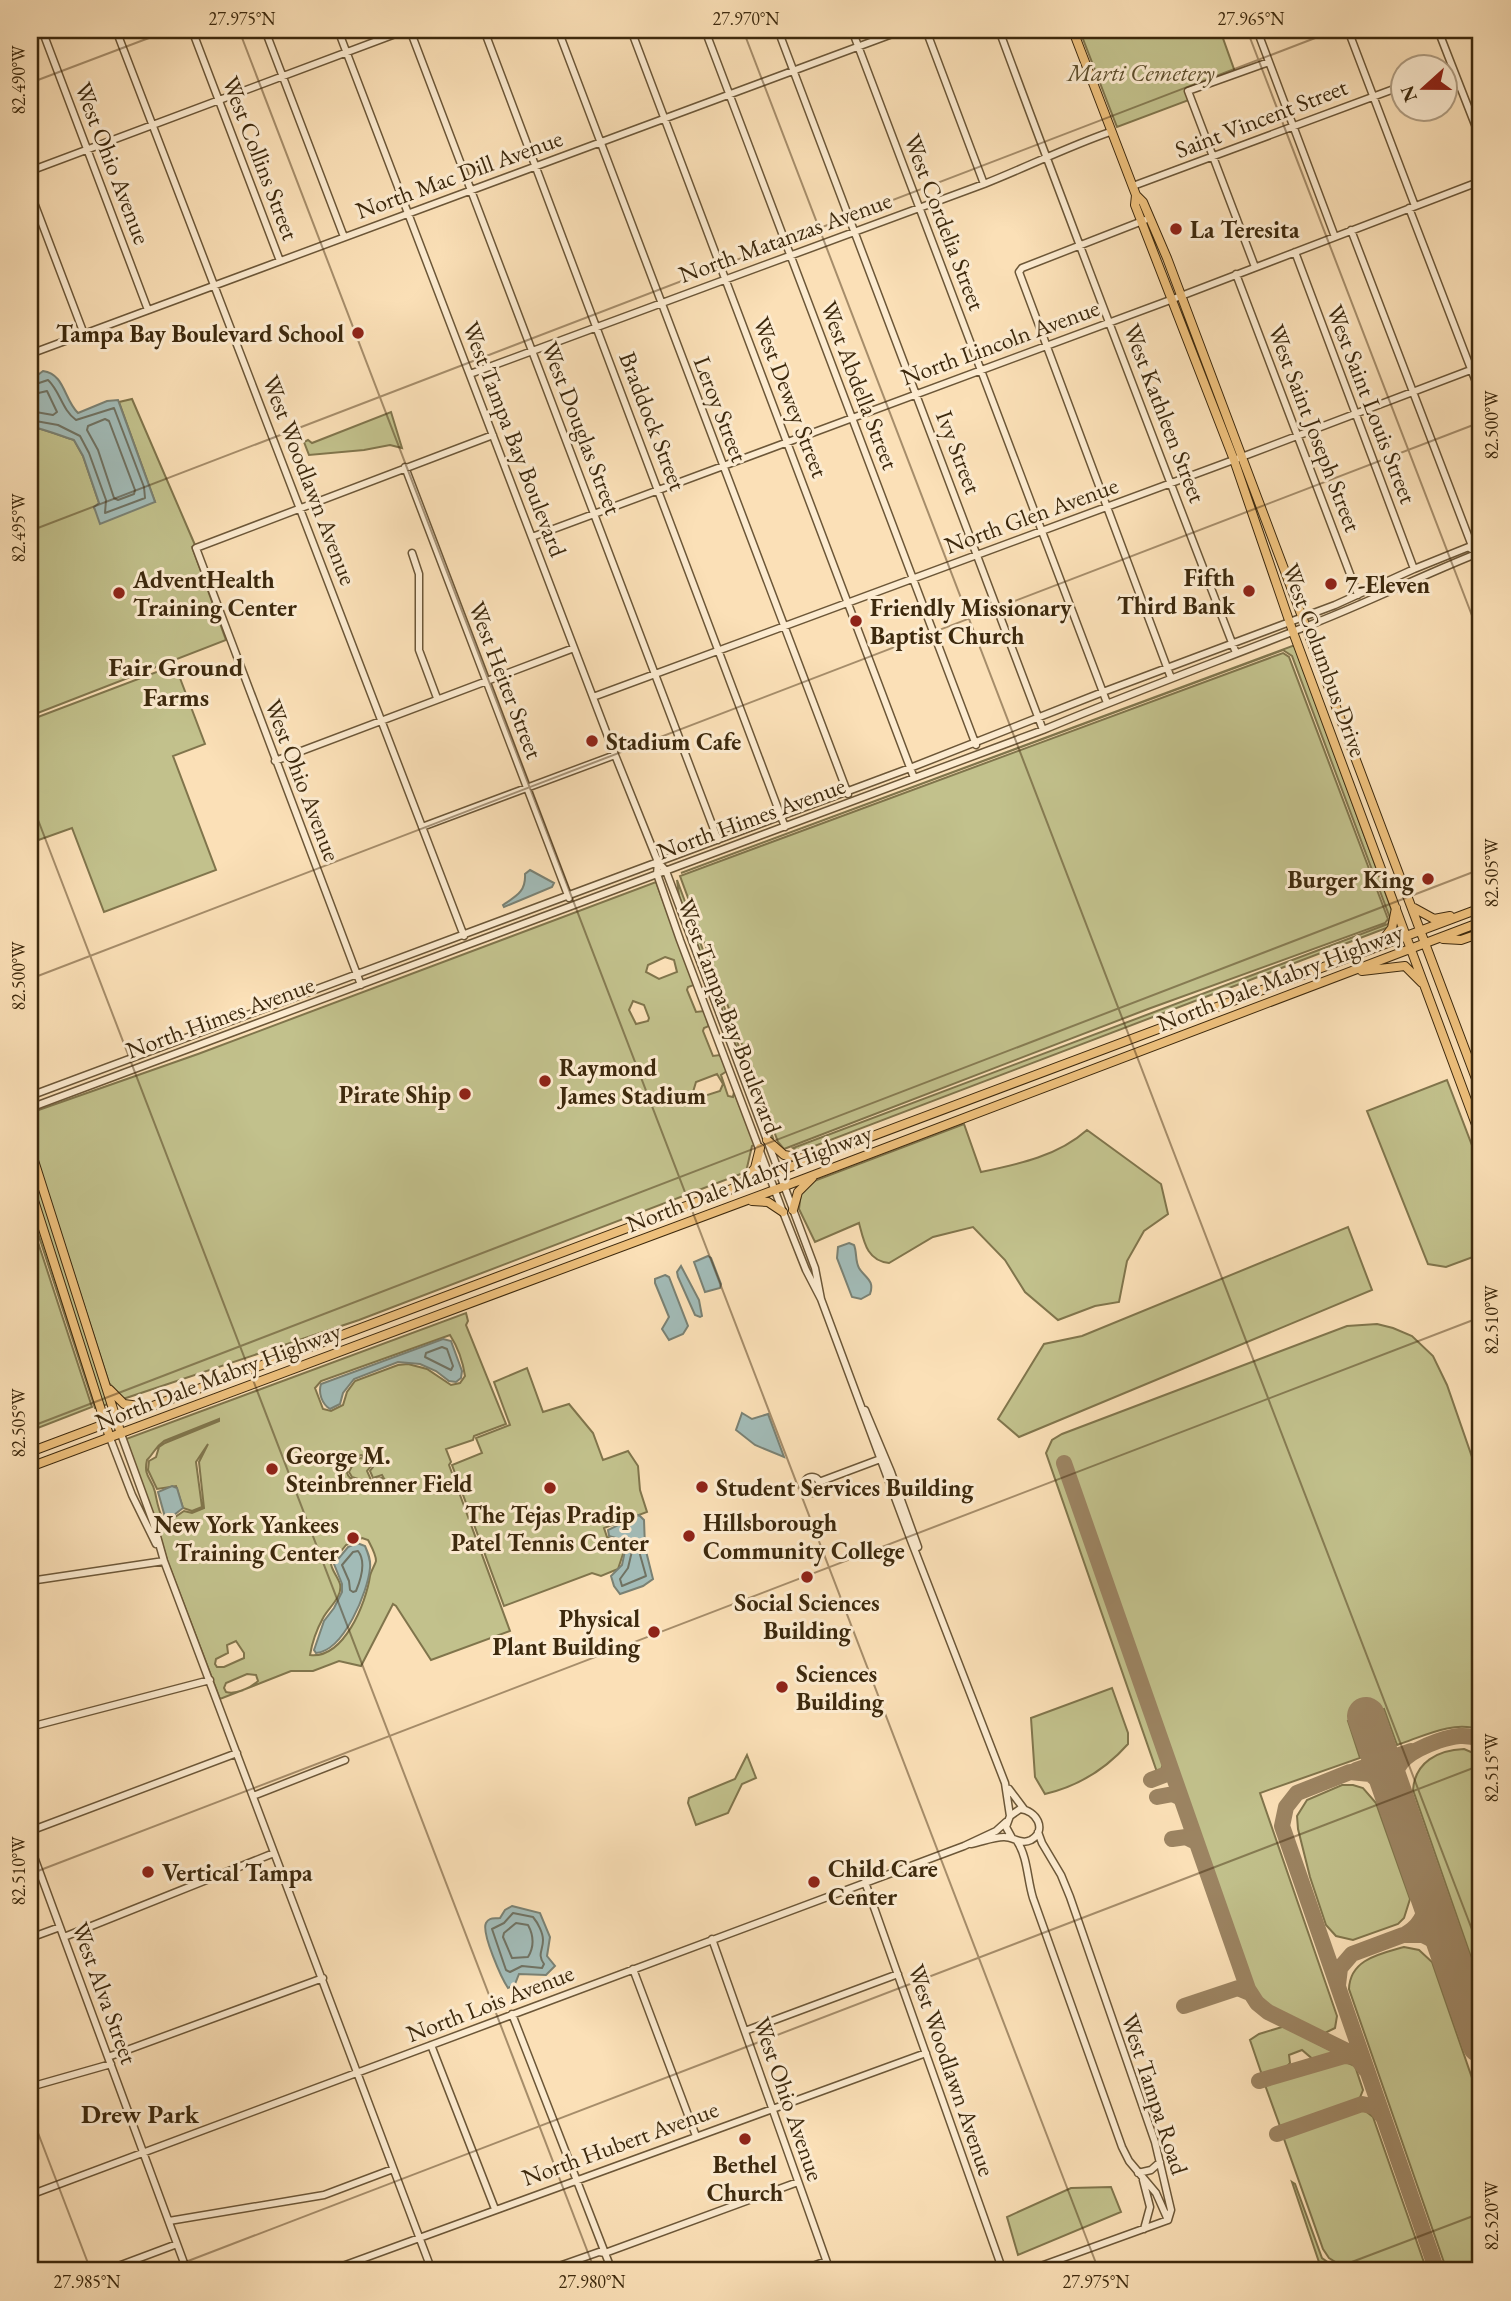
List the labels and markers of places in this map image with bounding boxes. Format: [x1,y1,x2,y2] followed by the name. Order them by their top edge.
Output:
[1190,214,1300,245] place label: La Teresita
[1168,221,1184,237] marker: La Teresita
[56,318,344,350] place label: Tampa Bay Boulevard School
[350,325,366,341] marker: Tampa Bay Boulevard School
[1117,562,1236,621] place label: Fifth Third Bank
[132,564,297,624] place label: AdventHealth Training Center
[1345,569,1430,600] place label: 7-Eleven
[1323,576,1339,592] marker: 7-Eleven
[1241,583,1257,599] marker: Fifth Third Bank
[111,585,127,601] marker: AdventHealth Training Center
[870,592,1072,651] place label: Friendly Missionary Baptist Church
[848,613,864,629] marker: Friendly Missionary Baptist Church
[606,726,741,757] place label: Stadium Cafe
[584,733,600,749] marker: Stadium Cafe
[1287,864,1415,896] place label: Burger King
[1420,871,1436,887] marker: Burger King
[557,1052,706,1111] place label: Raymond James Stadium
[537,1073,553,1089] marker: Raymond James Stadium
[339,1079,451,1110] place label: Pirate Ship
[457,1086,473,1102] marker: Pirate Ship
[286,1440,473,1499] place label: George M. Steinbrenner Field
[264,1461,280,1477] marker: George M. Steinbrenner Field
[716,1472,974,1504] place label: Student Services Building
[694,1479,710,1495] marker: Student Services Building
[542,1480,558,1496] marker: The Tejas Pradip Patel Tennis Center
[451,1499,649,1558] place label: The Tejas Pradip Patel Tennis Center
[703,1507,905,1567] place label: Hillsborough Community College
[154,1509,339,1569] place label: New York Yankees Training Center
[681,1528,697,1544] marker: Hillsborough Community College
[345,1530,361,1546] marker: New York Yankees Training Center
[799,1569,815,1585] marker: Social Sciences Building
[734,1587,880,1647] place label: Social Sciences Building
[492,1603,641,1663] place label: Physical Plant Building
[646,1624,662,1640] marker: Physical Plant Building
[796,1658,885,1718] place label: Sciences Building
[774,1679,790,1695] marker: Sciences Building
[828,1853,938,1912] place label: Child Care Center
[162,1857,313,1888] place label: Vertical Tampa
[140,1864,156,1880] marker: Vertical Tampa
[806,1874,822,1890] marker: Child Care Center
[737,2131,753,2147] marker: Bethel Church
[707,2149,784,2208] place label: Bethel Church

